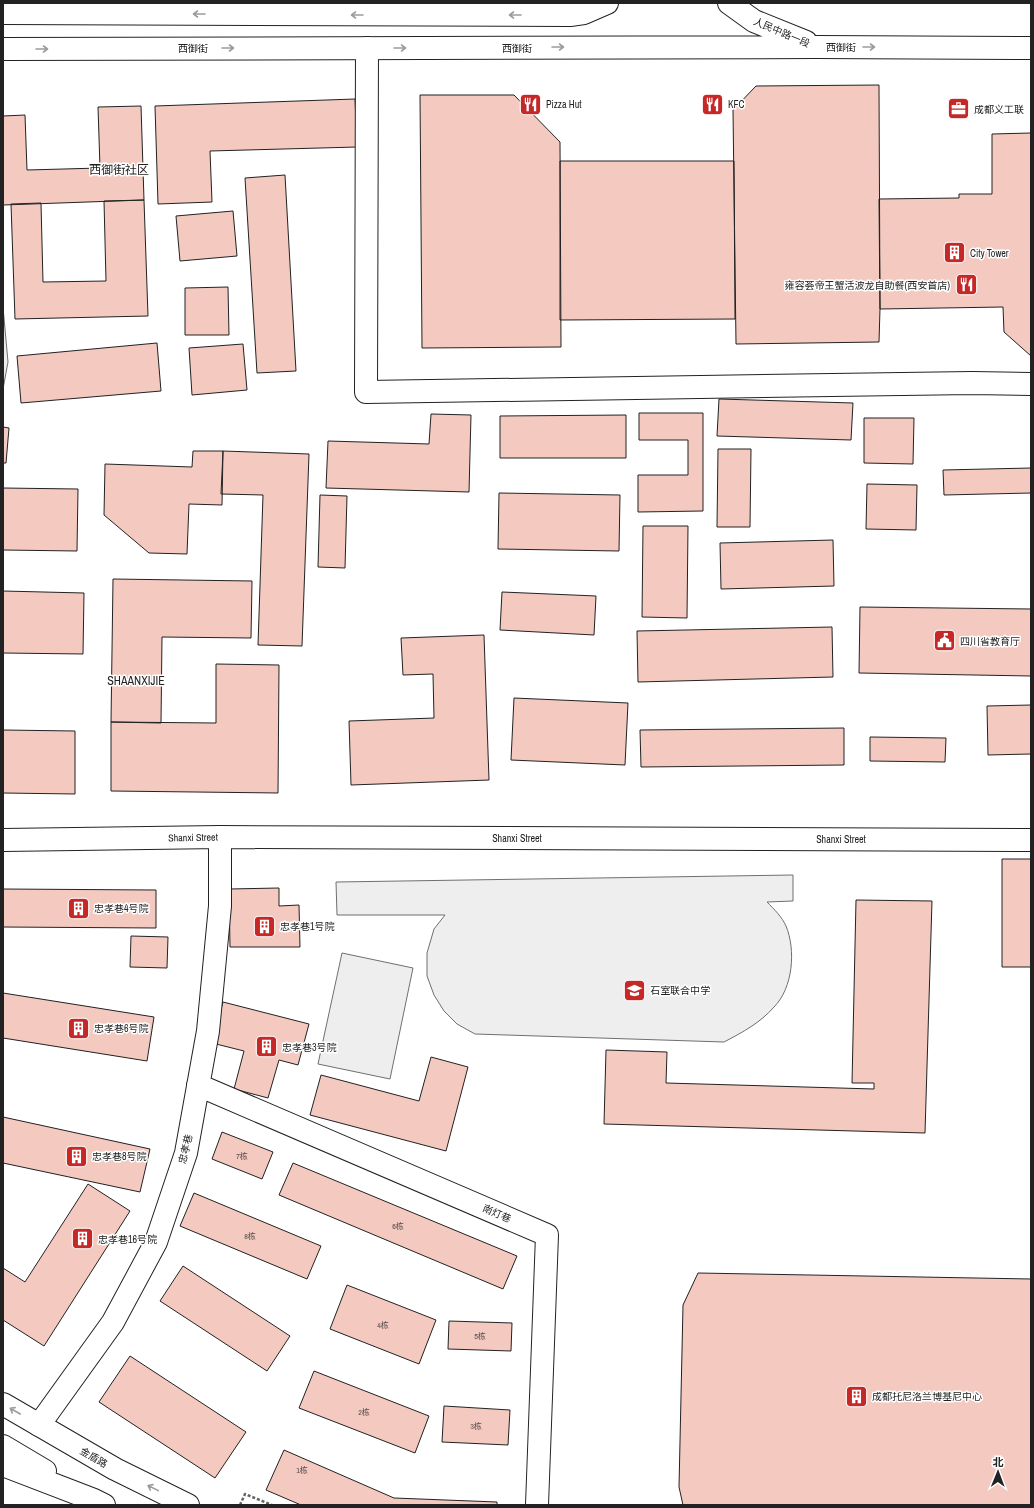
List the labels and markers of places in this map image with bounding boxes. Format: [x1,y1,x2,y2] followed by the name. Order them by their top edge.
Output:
[517,91,543,117] restaurant icon: Pizza Hut
[699,91,725,117] restaurant icon: KFC
[946,96,972,122] office icon: 成都义工联
[546,98,582,111] place label: Pizza Hut
[728,98,744,111] place label: KFC
[974,103,1024,116] place label: 成都义工联
[942,240,968,266] building icon: City Tower
[970,247,1009,260] place label: City Tower
[953,272,979,298] restaurant icon: 雍容荟帝王蟹活波龙自助餐(西安首店)
[785,279,950,292] place label: 雍容荟帝王蟹活波龙自助餐(西安首店)
[932,628,958,654] public building icon: 四川省教育厅
[960,635,1020,648] place label: 四川省教育厅
[66,895,92,921] building icon: 忠孝巷4号院
[94,902,149,915] place label: 忠孝巷4号院
[252,913,278,939] building icon: 忠孝巷1号院
[280,920,335,933] place label: 忠孝巷1号院
[621,977,647,1003] school or university icon: 石室联合中学
[650,984,710,997] place label: 石室联合中学
[65,1015,91,1041] building icon: 忠孝巷6号院
[94,1022,149,1035] place label: 忠孝巷6号院
[253,1034,279,1060] building icon: 忠孝巷3号院
[282,1041,337,1054] place label: 忠孝巷3号院
[63,1143,89,1169] building icon: 忠孝巷8号院
[92,1150,147,1163] place label: 忠孝巷8号院
[69,1226,95,1252] building icon: 忠孝巷16号院
[98,1233,157,1246] place label: 忠孝巷16号院
[843,1383,869,1409] building icon: 成都托尼洛兰博基尼中心
[872,1390,982,1403] place label: 成都托尼洛兰博基尼中心

